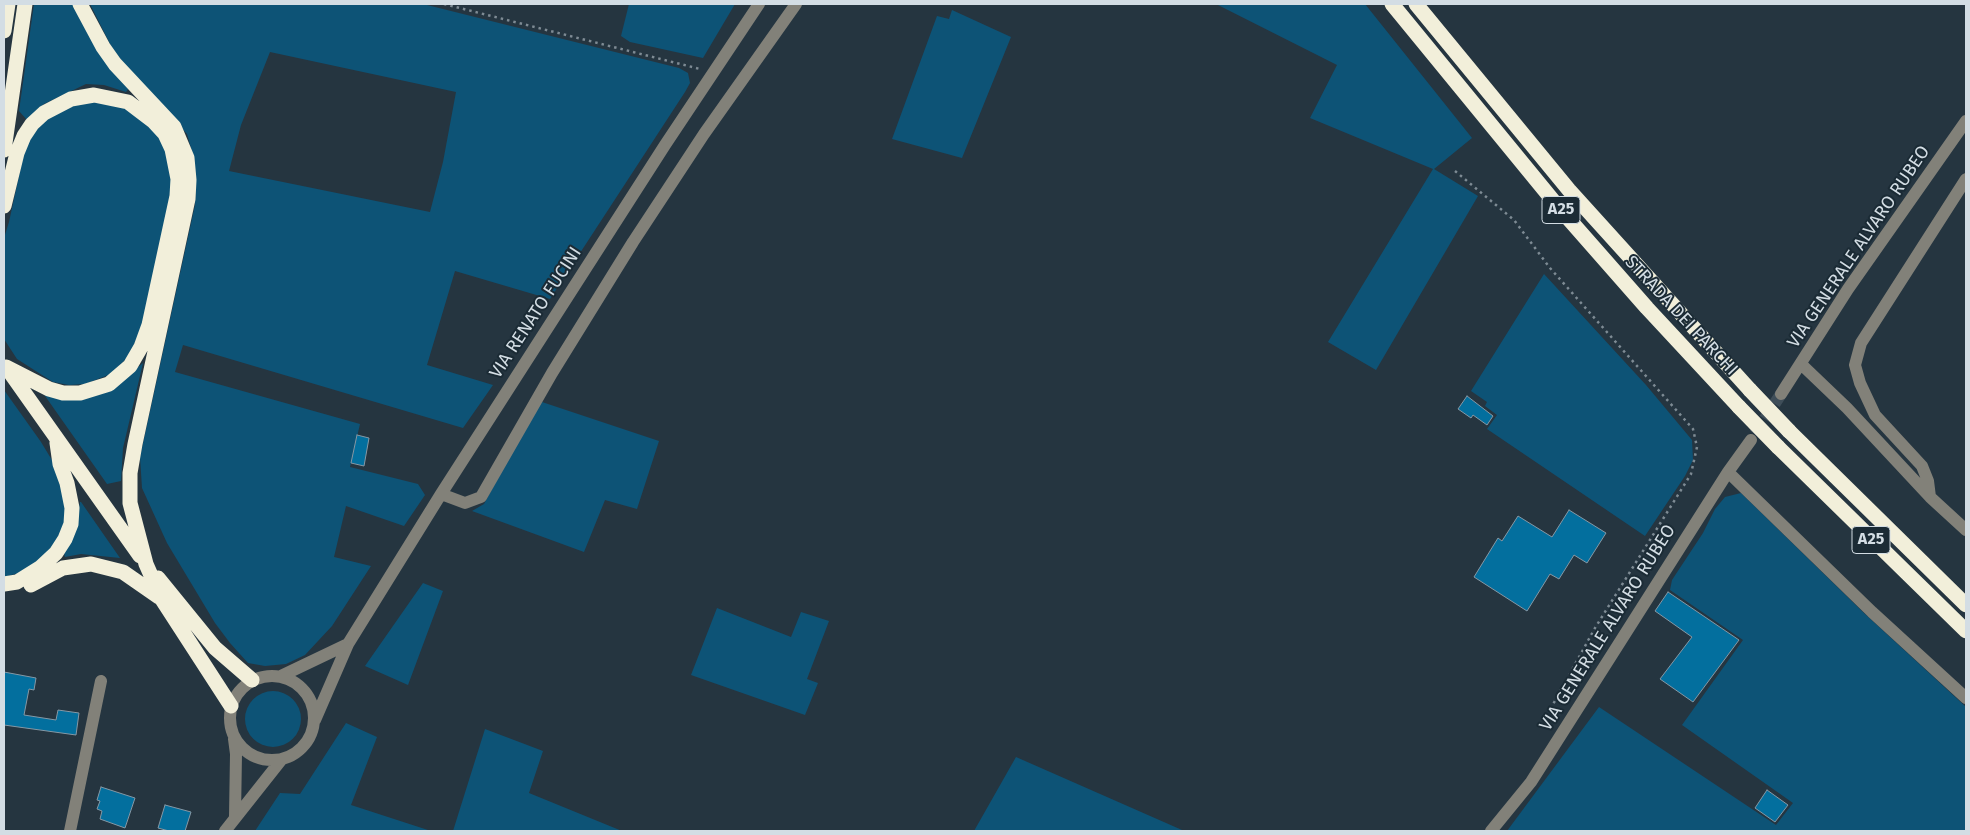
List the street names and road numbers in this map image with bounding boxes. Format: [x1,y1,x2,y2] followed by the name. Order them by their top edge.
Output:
[1783,142,1935,352] street label: VIA GENERALE ALVARO RUBEO
[1542,196,1580,224] road number: A25
[485,243,587,383] street label: VIA RENATO FUCINI
[1620,252,1742,380] street label: STRADA DEI PARCHI
[1535,521,1681,735] street label: VIA GENERALE ALVARO RUBEO
[1852,526,1890,554] road number: A25

